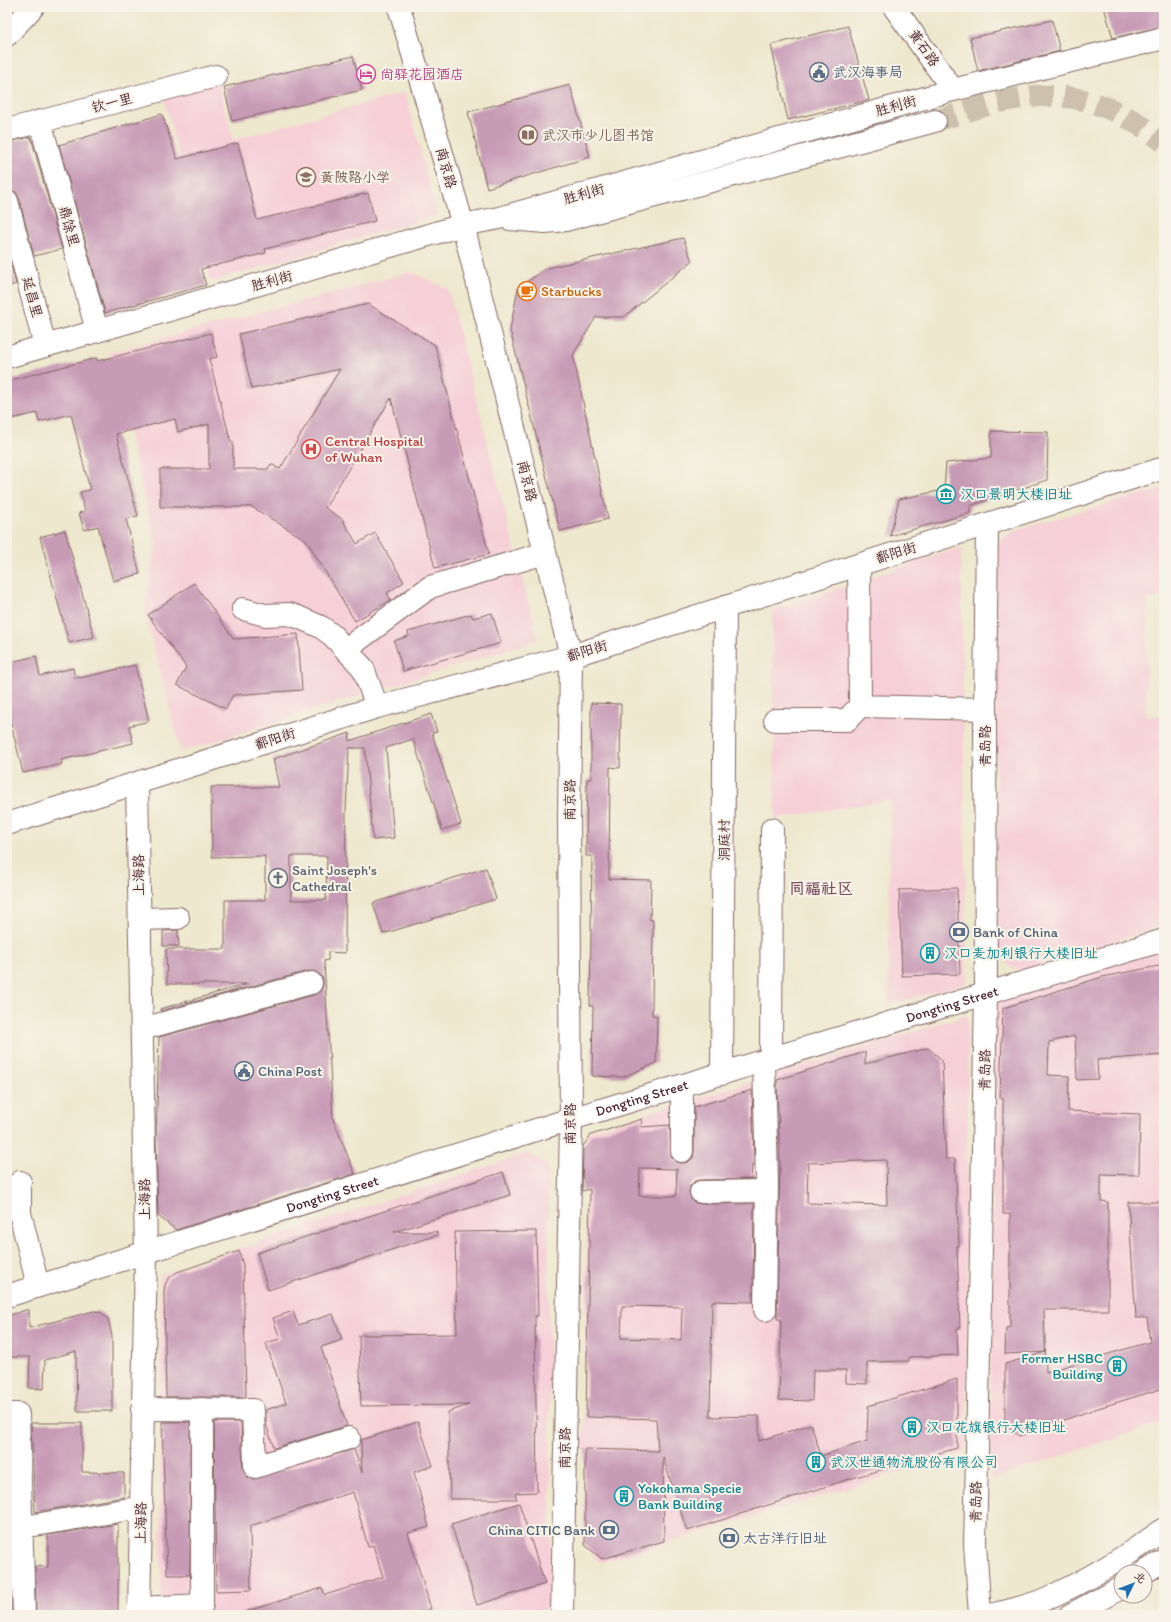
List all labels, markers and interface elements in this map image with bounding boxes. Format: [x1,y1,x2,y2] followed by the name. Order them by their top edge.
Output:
[905,26,943,70] street label: 黄石路
[808,61,830,83] public building icon: 武汉海事局
[355,63,377,85] hotel icon: 尚驿花园酒店
[833,64,903,81] place label: 武汉海事局
[380,66,464,83] place label: 尚驿花园酒店
[90,90,134,116] street label: 钦一里
[873,92,919,120] street label: 胜利街
[517,124,539,146] library icon: 武汉市少儿图书馆
[542,127,654,144] place label: 武汉市少儿图书馆
[432,145,460,191] street label: 南京路
[295,166,317,188] school or university icon: 黄陂路小学
[320,169,390,186] place label: 黄陂路小学
[561,180,607,208] street label: 胜利街
[55,204,83,248] street label: 鼎馀里
[249,267,295,295] street label: 胜利街
[18,275,46,319] street label: 延昌里
[516,280,538,302] cafe icon: Starbucks
[541,283,602,300] place label: Starbucks
[325,433,424,466] place label: Central Hospital of Wuhan
[300,438,322,460] hospital icon: Central Hospital of Wuhan
[514,459,540,503] street label: 南京路
[935,483,957,505] museum icon: 汉口景明大楼旧址
[960,486,1072,503] place label: 汉口景明大楼旧址
[873,539,919,567] street label: 鄱阳街
[564,637,610,665] street label: 鄱阳街
[252,724,298,754] street label: 鄱阳街
[977,725,994,767] street label: 青岛路
[561,779,579,821] street label: 南京路
[716,819,733,861] street label: 洞庭村
[130,854,148,896] street label: 上海路
[292,862,377,895] place label: Saint Joseph's Cathedral
[267,867,289,889] church icon: Saint Joseph's Cathedral
[789,879,853,898] district label: 同福社区
[948,921,970,943] bank icon: Bank of China
[973,924,1059,941] place label: Bank of China
[919,942,941,964] building icon: 汉口麦加利银行大楼旧址
[944,945,1098,962] place label: 汉口麦加利银行大楼旧址
[904,982,1000,1026] street label: Dongting Street
[976,1049,994,1091] street label: 青岛路
[233,1060,255,1082] public building icon: China Post
[258,1063,322,1080] place label: China Post
[593,1076,690,1120] street label: Dongting Street
[562,1103,579,1145] street label: 南京路
[284,1171,381,1216] street label: Dongting Street
[136,1178,154,1220] street label: 上海路
[1021,1350,1104,1383] place label: Former HSBC Building
[1106,1355,1128,1377] building icon: Former HSBC Building
[901,1416,923,1438] building icon: 汉口花旗银行大楼旧址
[926,1419,1066,1436] place label: 汉口花旗银行大楼旧址
[556,1427,574,1469] street label: 南京路
[805,1451,827,1473] building icon: 武汉世通物流股份有限公司
[830,1454,998,1471] place label: 武汉世通物流股份有限公司
[638,1480,742,1513] place label: Yokohama Specie Bank Building
[967,1481,985,1523] street label: 青岛路
[613,1485,635,1507] building icon: Yokohama Specie Bank Building
[132,1502,150,1544] street label: 上海路
[598,1519,620,1541] bank icon: China CITIC Bank
[488,1522,595,1539] place label: China CITIC Bank
[718,1527,740,1549] bank icon: 太古洋行旧址
[743,1530,827,1547] place label: 太古洋行旧址
[1113,1564,1153,1604] north arrow
[1131,1569,1148,1586] text: 北

